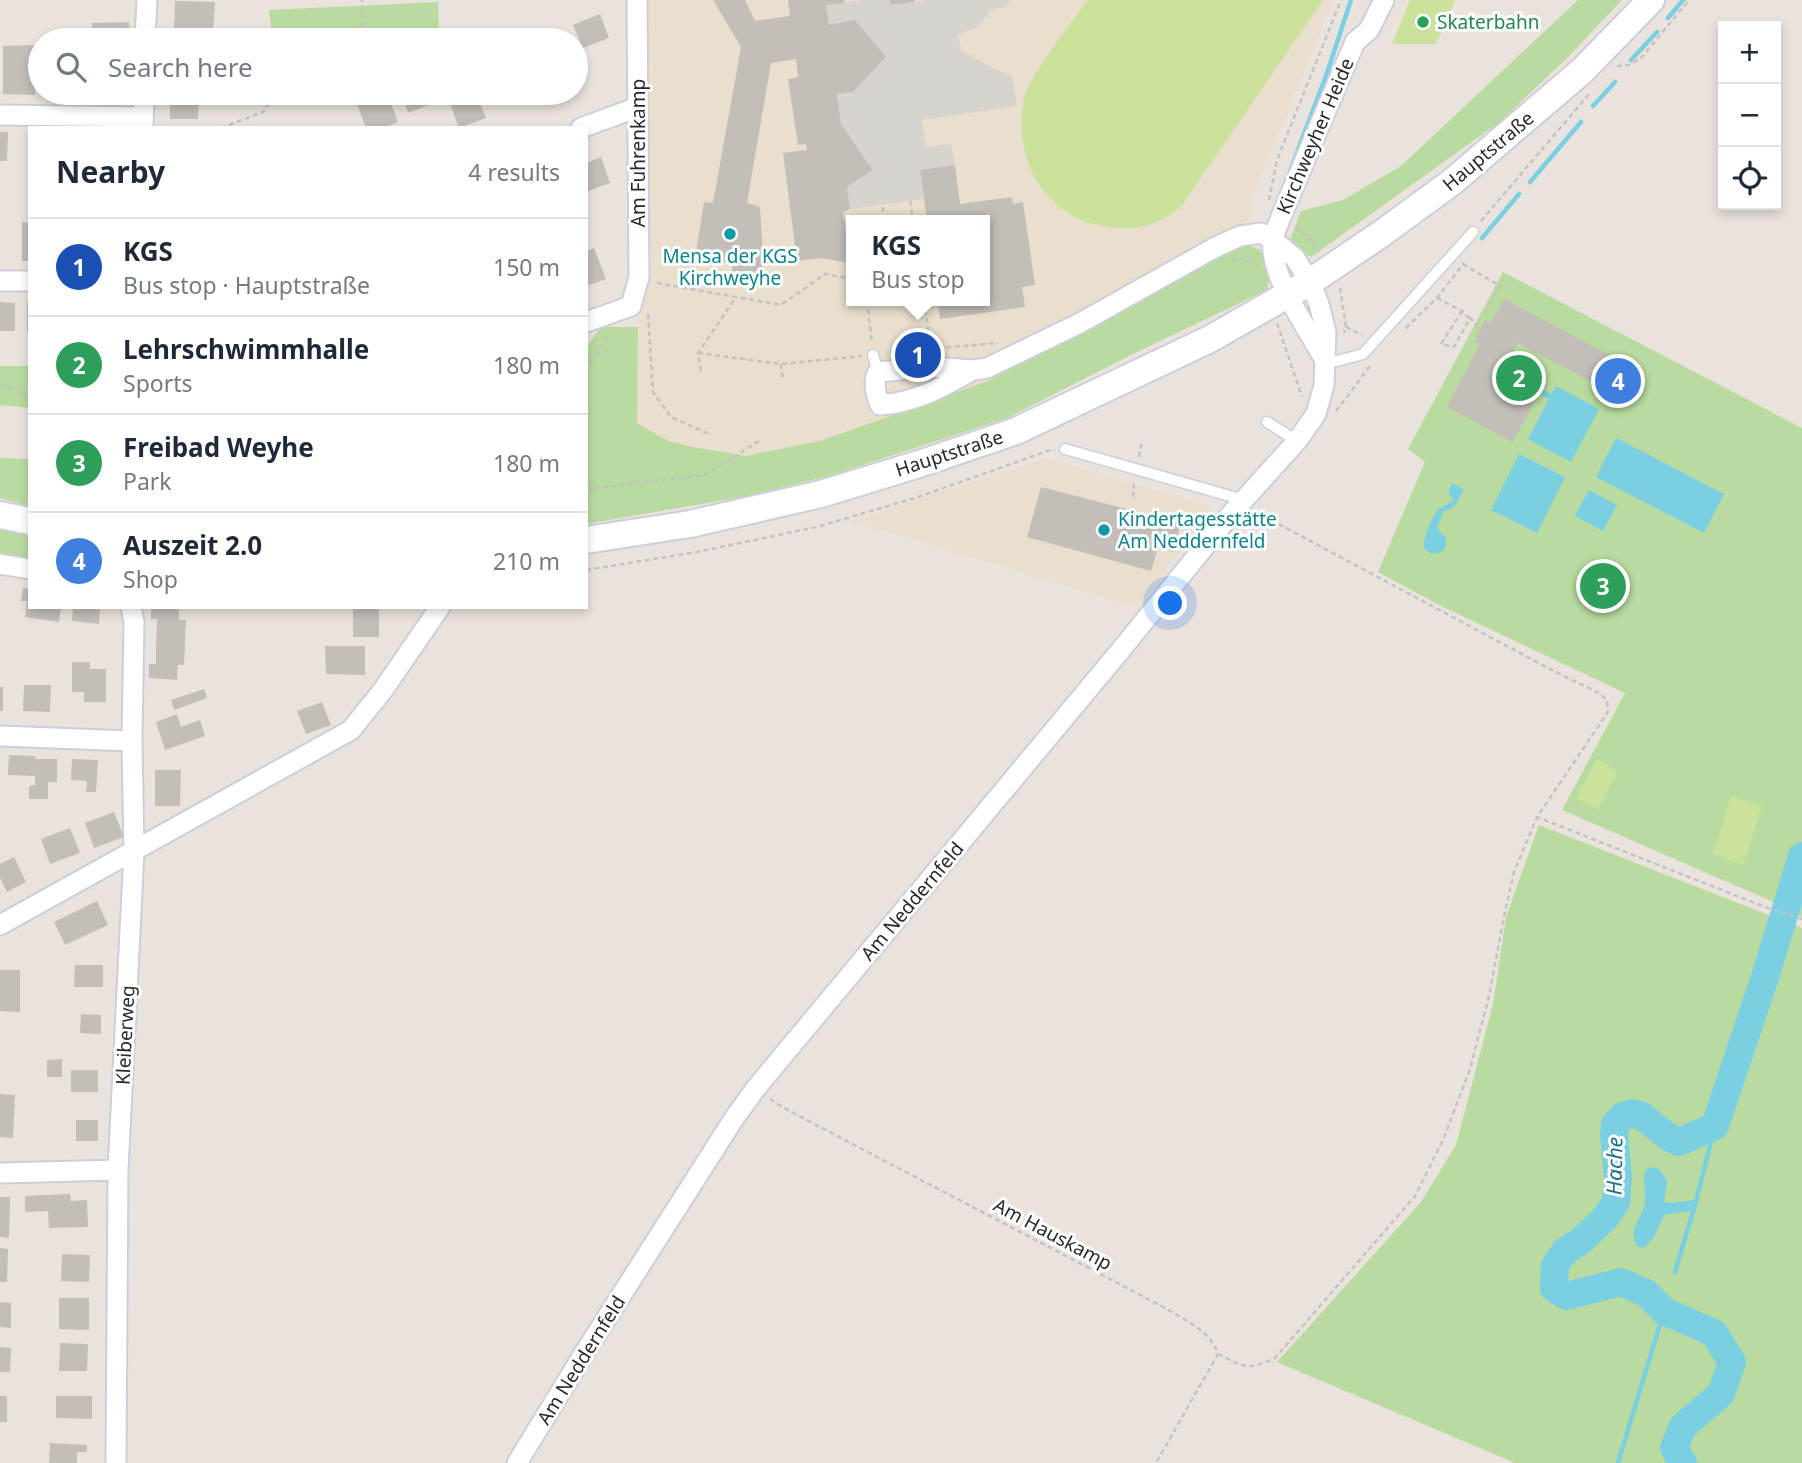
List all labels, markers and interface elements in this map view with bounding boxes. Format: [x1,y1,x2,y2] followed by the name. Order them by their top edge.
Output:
[1437,9,1540,35] place label: Skaterbahn
[1415,14,1431,30] marker: Skaterbahn
[1718,21,1781,210] map controls
[1718,21,1781,84] button: +
[28,28,588,105] search box
[52,48,90,86] icon: search
[108,49,253,85] text: Search here
[1270,54,1360,218] street label: Kirchweyher Heide
[625,79,651,227] street label: Am Fuhrenkamp
[1718,84,1781,147] button: −
[1437,105,1539,197] street label: Hauptstraße
[1718,147,1781,210] button: locate
[56,151,165,192] text: Nearby
[468,156,560,188] text: 4 results
[846,215,990,306] popup
[722,226,738,242] marker: Mensa der KGS Kirchweyhe
[871,227,921,263] text: KGS
[123,233,173,269] text: KGS
[662,243,798,291] place label: Mensa der KGS Kirchweyhe
[72,251,86,283] text: 1
[493,251,560,283] text: 150 m
[871,263,965,295] text: Bus stop
[123,269,370,301] text: Bus stop · Hauptstraße
[895,329,941,381] pin: 1
[123,331,369,367] text: Lehrschwimmhalle
[72,349,86,381] text: 2
[493,349,560,381] text: 180 m
[1496,352,1542,404] pin: 2
[1595,355,1641,407] pin: 4
[123,367,193,399] text: Sports
[892,423,1006,483] street label: Hauptstraße
[123,429,314,465] text: Freibad Weyhe
[72,447,86,479] text: 3
[493,447,560,479] text: 180 m
[123,465,172,497] text: Park
[1118,506,1277,554] place label: Kindertagesstätte Am Neddernfeld
[1096,522,1112,538] marker: Kindertagesstätte Am Neddernfeld
[123,527,262,563] text: Auszeit 2.0
[72,545,86,577] text: 4
[493,545,560,577] text: 210 m
[1580,560,1626,612] pin: 3
[123,563,178,595] text: Shop
[1153,586,1187,620] your location
[855,836,969,966] street label: Am Neddernfeld
[109,984,141,1086] street label: Kleiberweg
[1599,1137,1629,1195] water label: Hache
[989,1192,1117,1276] street label: Am Hauskamp
[531,1291,631,1429] street label: Am Neddernfeld

